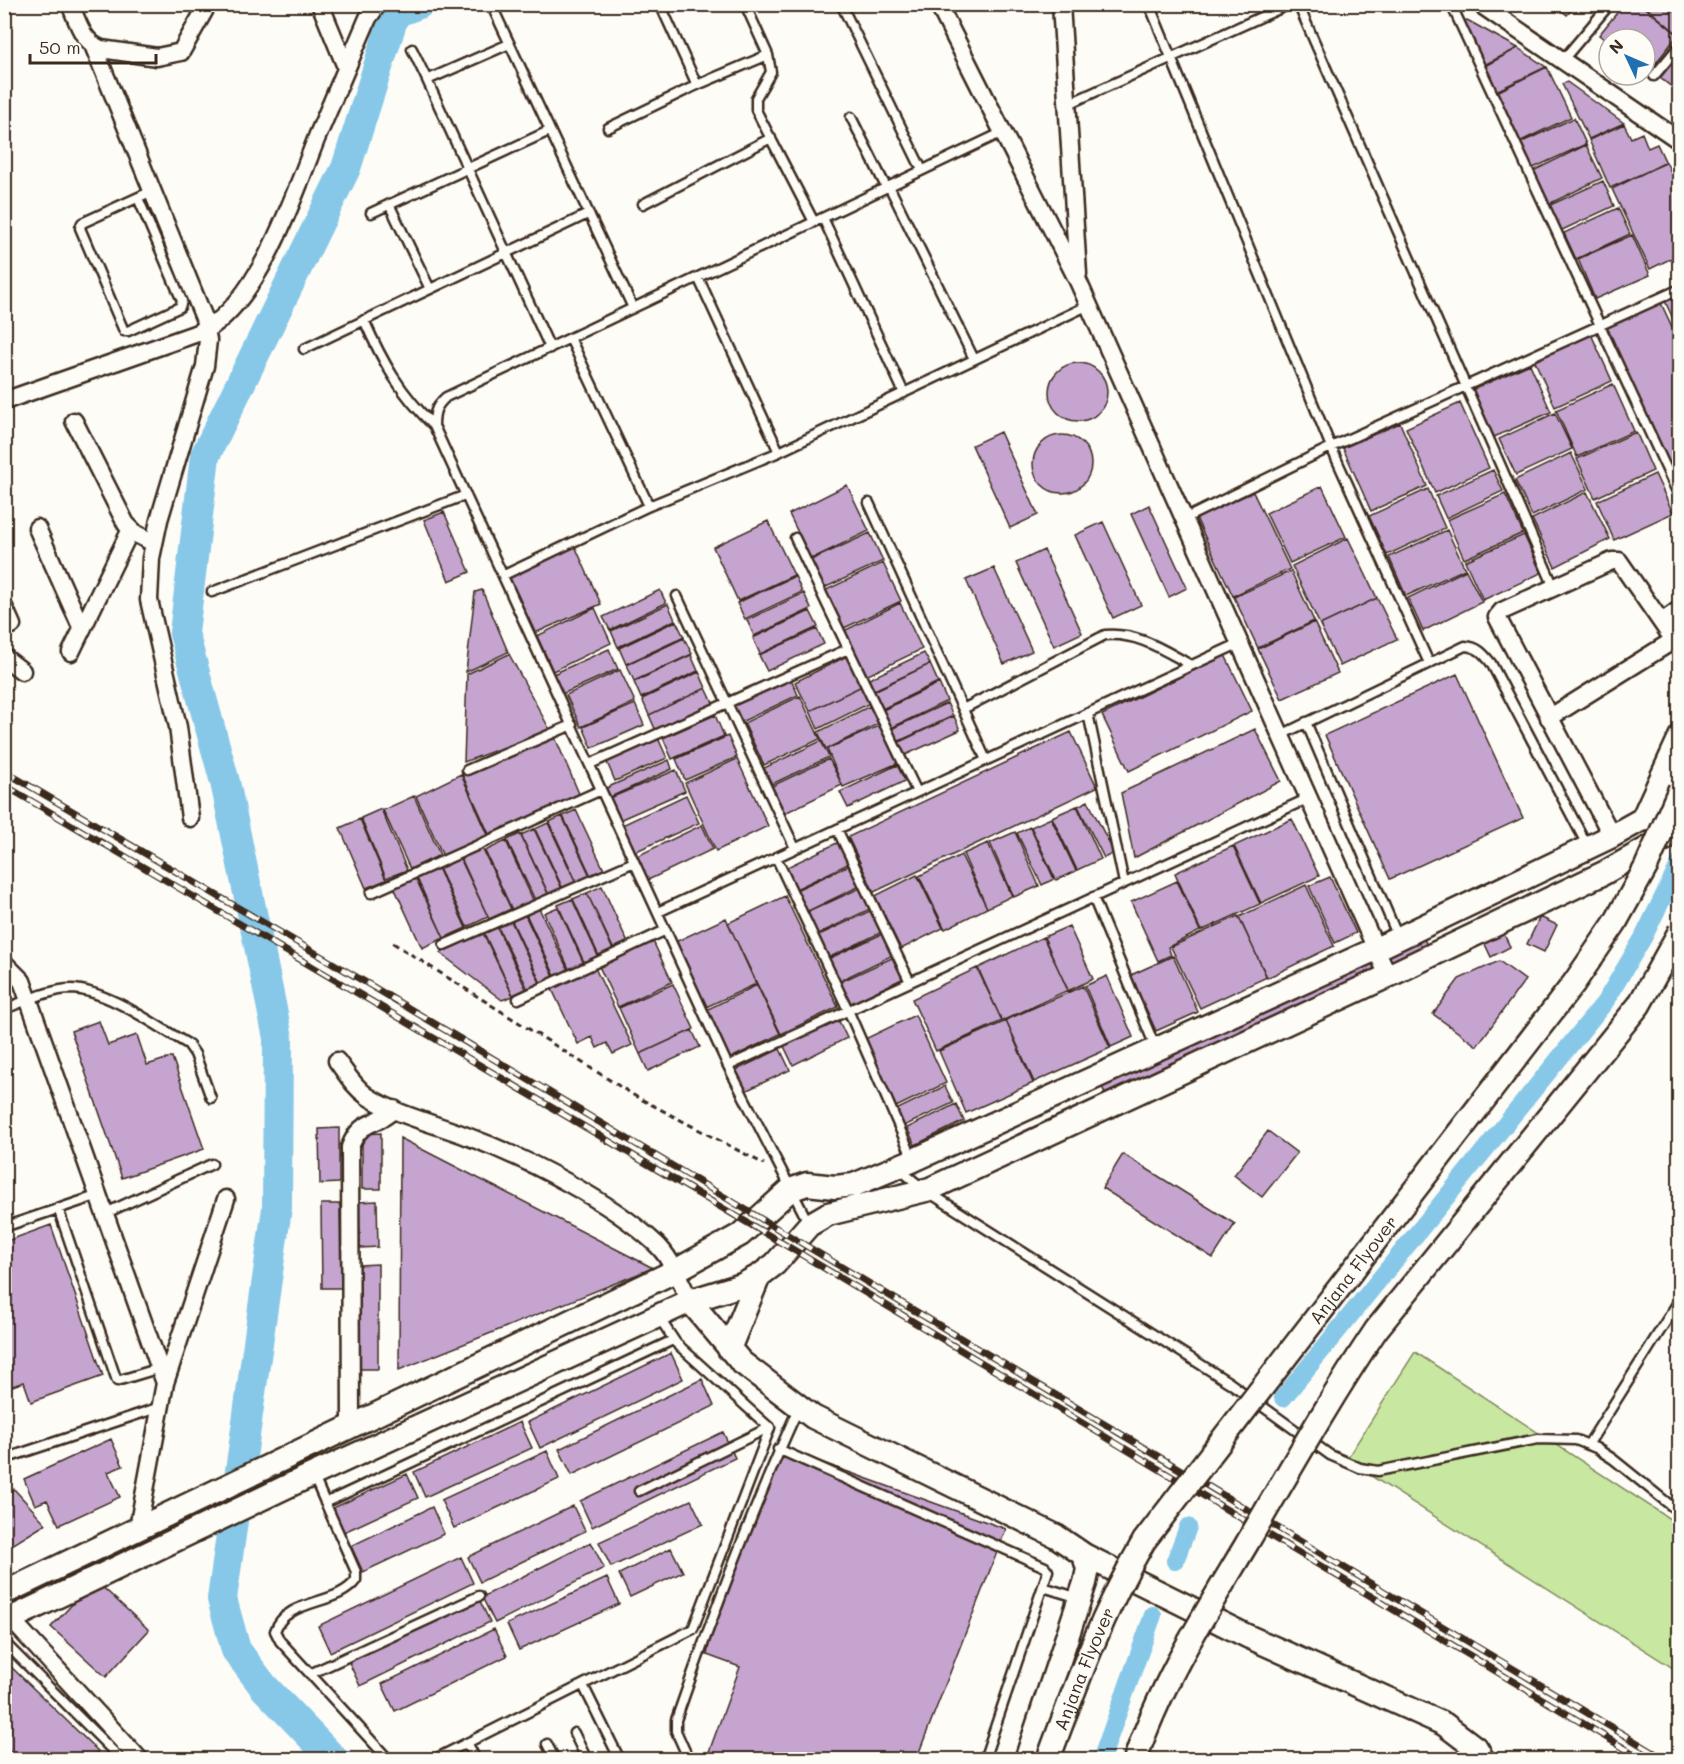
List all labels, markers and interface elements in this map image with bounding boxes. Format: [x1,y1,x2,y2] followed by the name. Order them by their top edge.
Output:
[30,27,156,65] scale bar
[1597,27,1657,87] north arrow
[39,35,81,59] text: 50 m
[1604,35,1628,58] text: N
[1304,1210,1403,1329] street label: Anjana Flyover
[1048,1603,1120,1734] street label: Anjana Flyover

